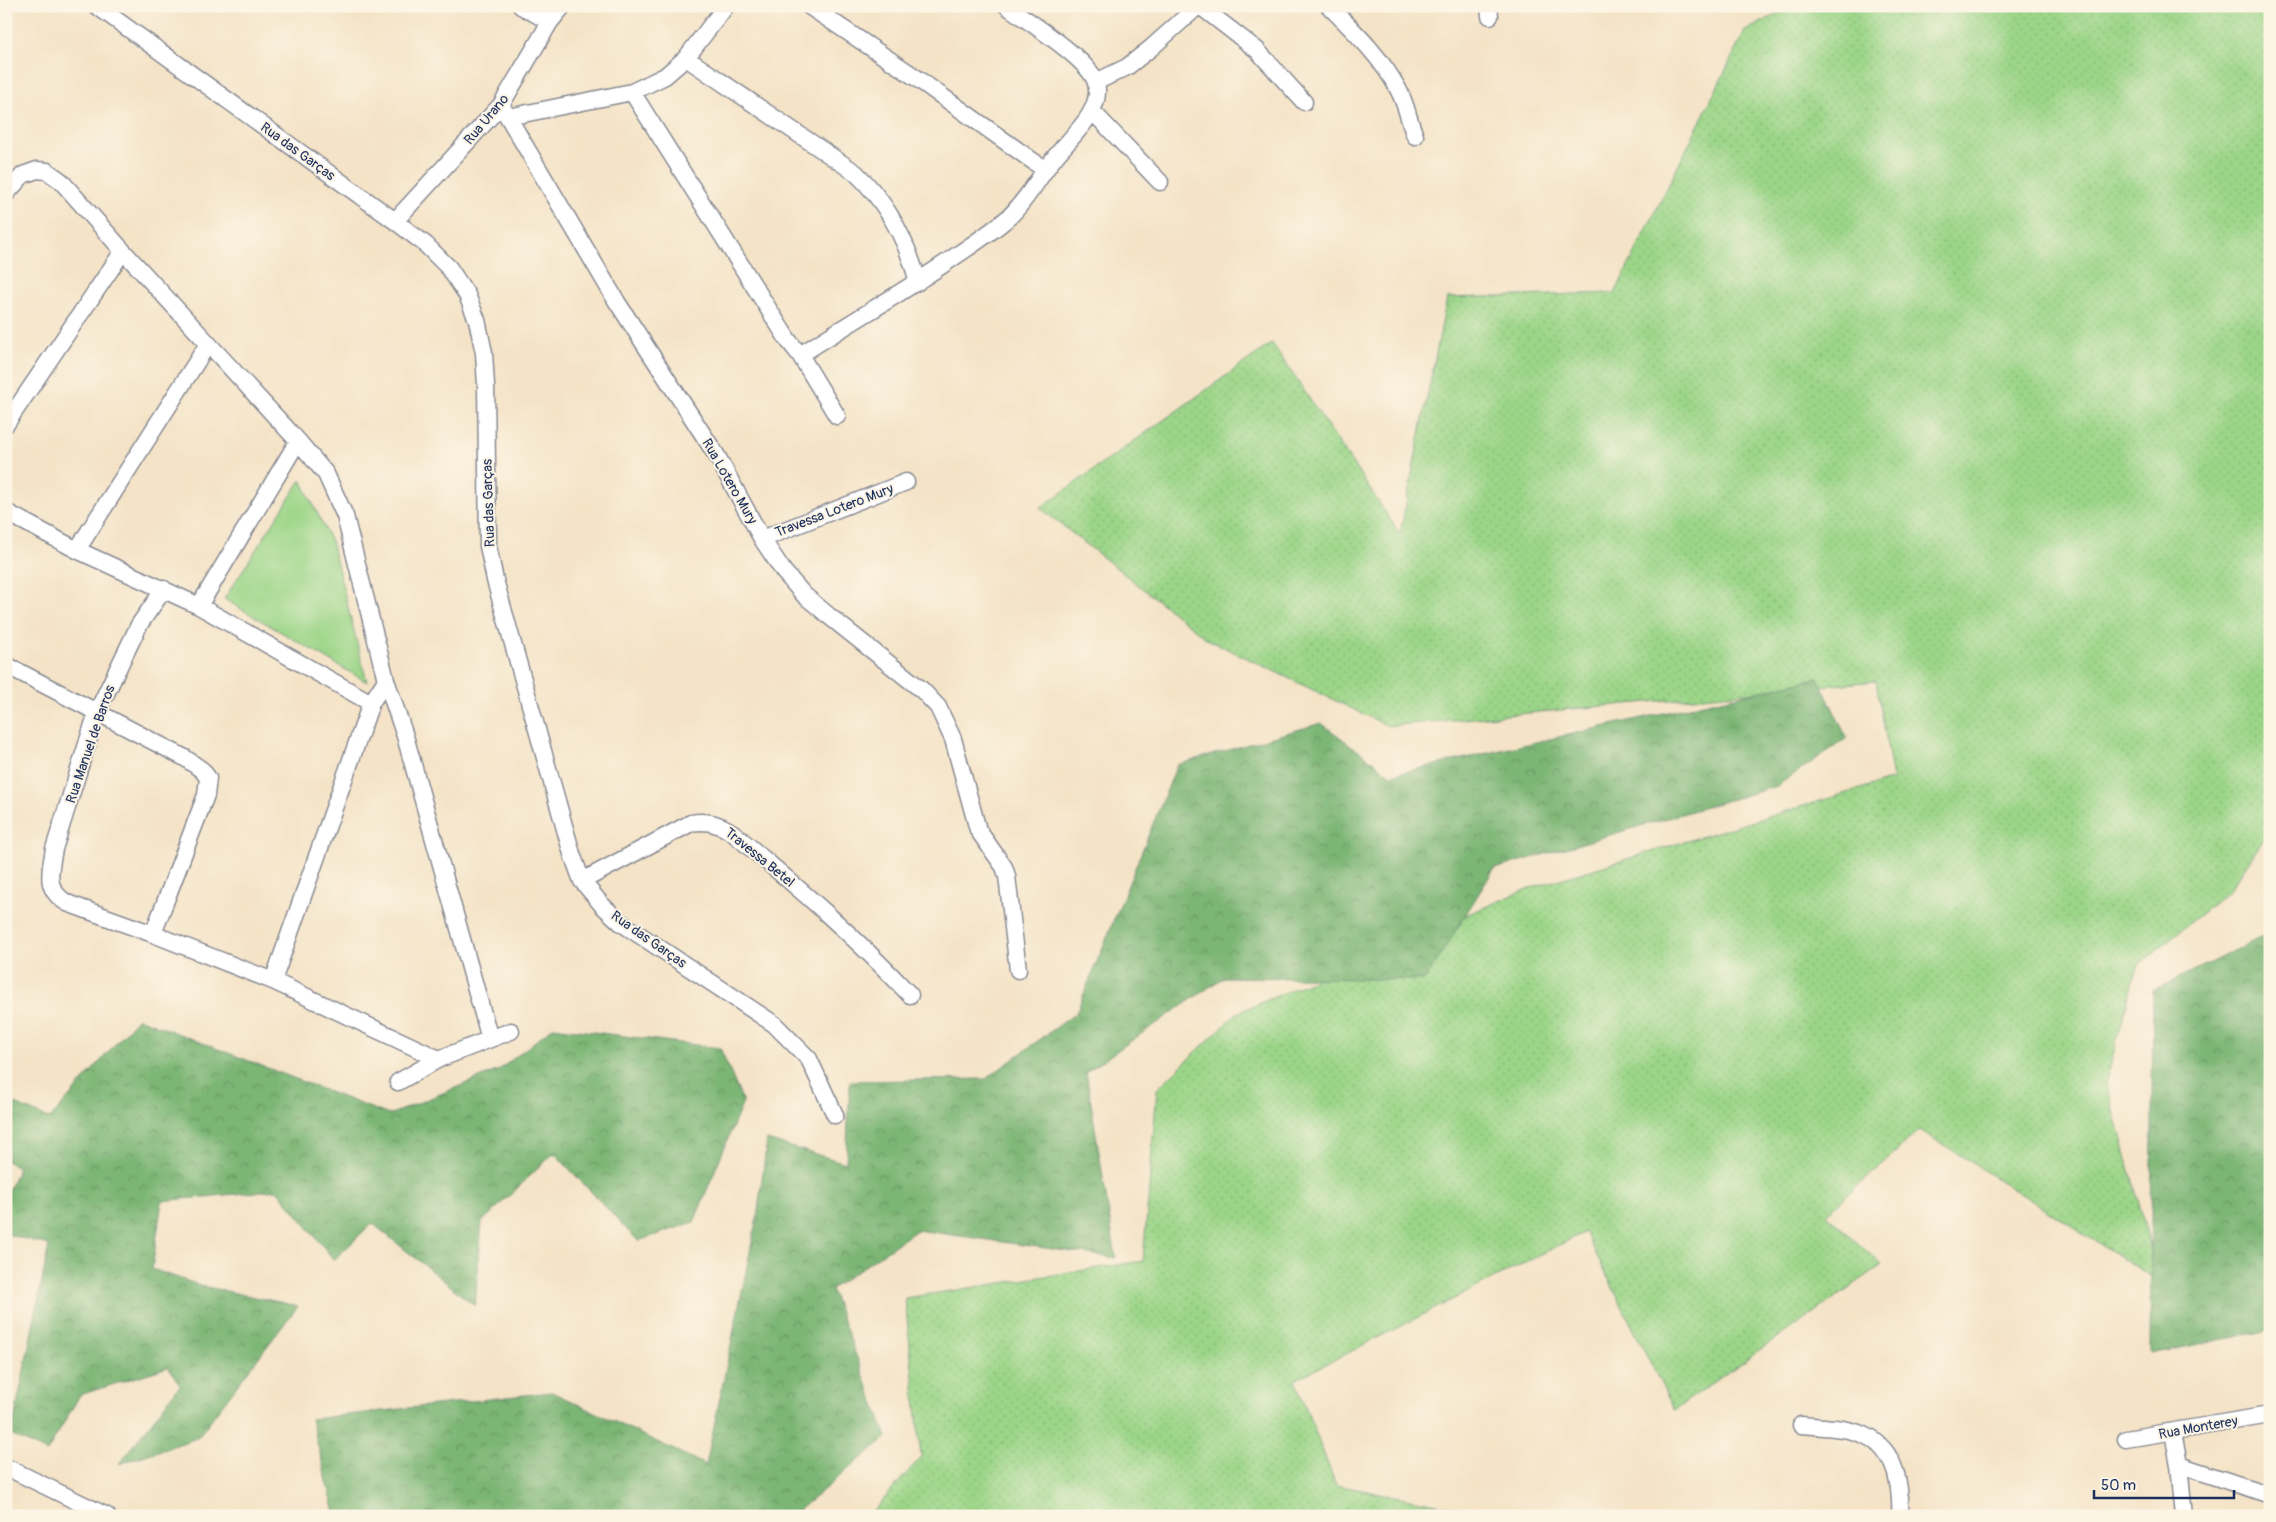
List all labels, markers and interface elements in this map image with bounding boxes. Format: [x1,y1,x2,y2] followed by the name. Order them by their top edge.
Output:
[460,90,513,148] street label: Rua Urano
[257,119,339,185] street label: Rua das Garças
[698,435,761,527] street label: Rua Lotero Mury
[478,458,499,547] street label: Rua das Garças
[773,480,896,541] street label: Travessa Lotero Mury
[62,682,119,806] street label: Rua Manuel de Barros
[721,824,798,891] street label: Travessa Betel
[608,907,690,972] street label: Rua das Garças
[2157,1412,2239,1443] street label: Rua Monterey
[2094,1467,2234,1499] scale bar
[2101,1476,2136,1495] text: 50 m

